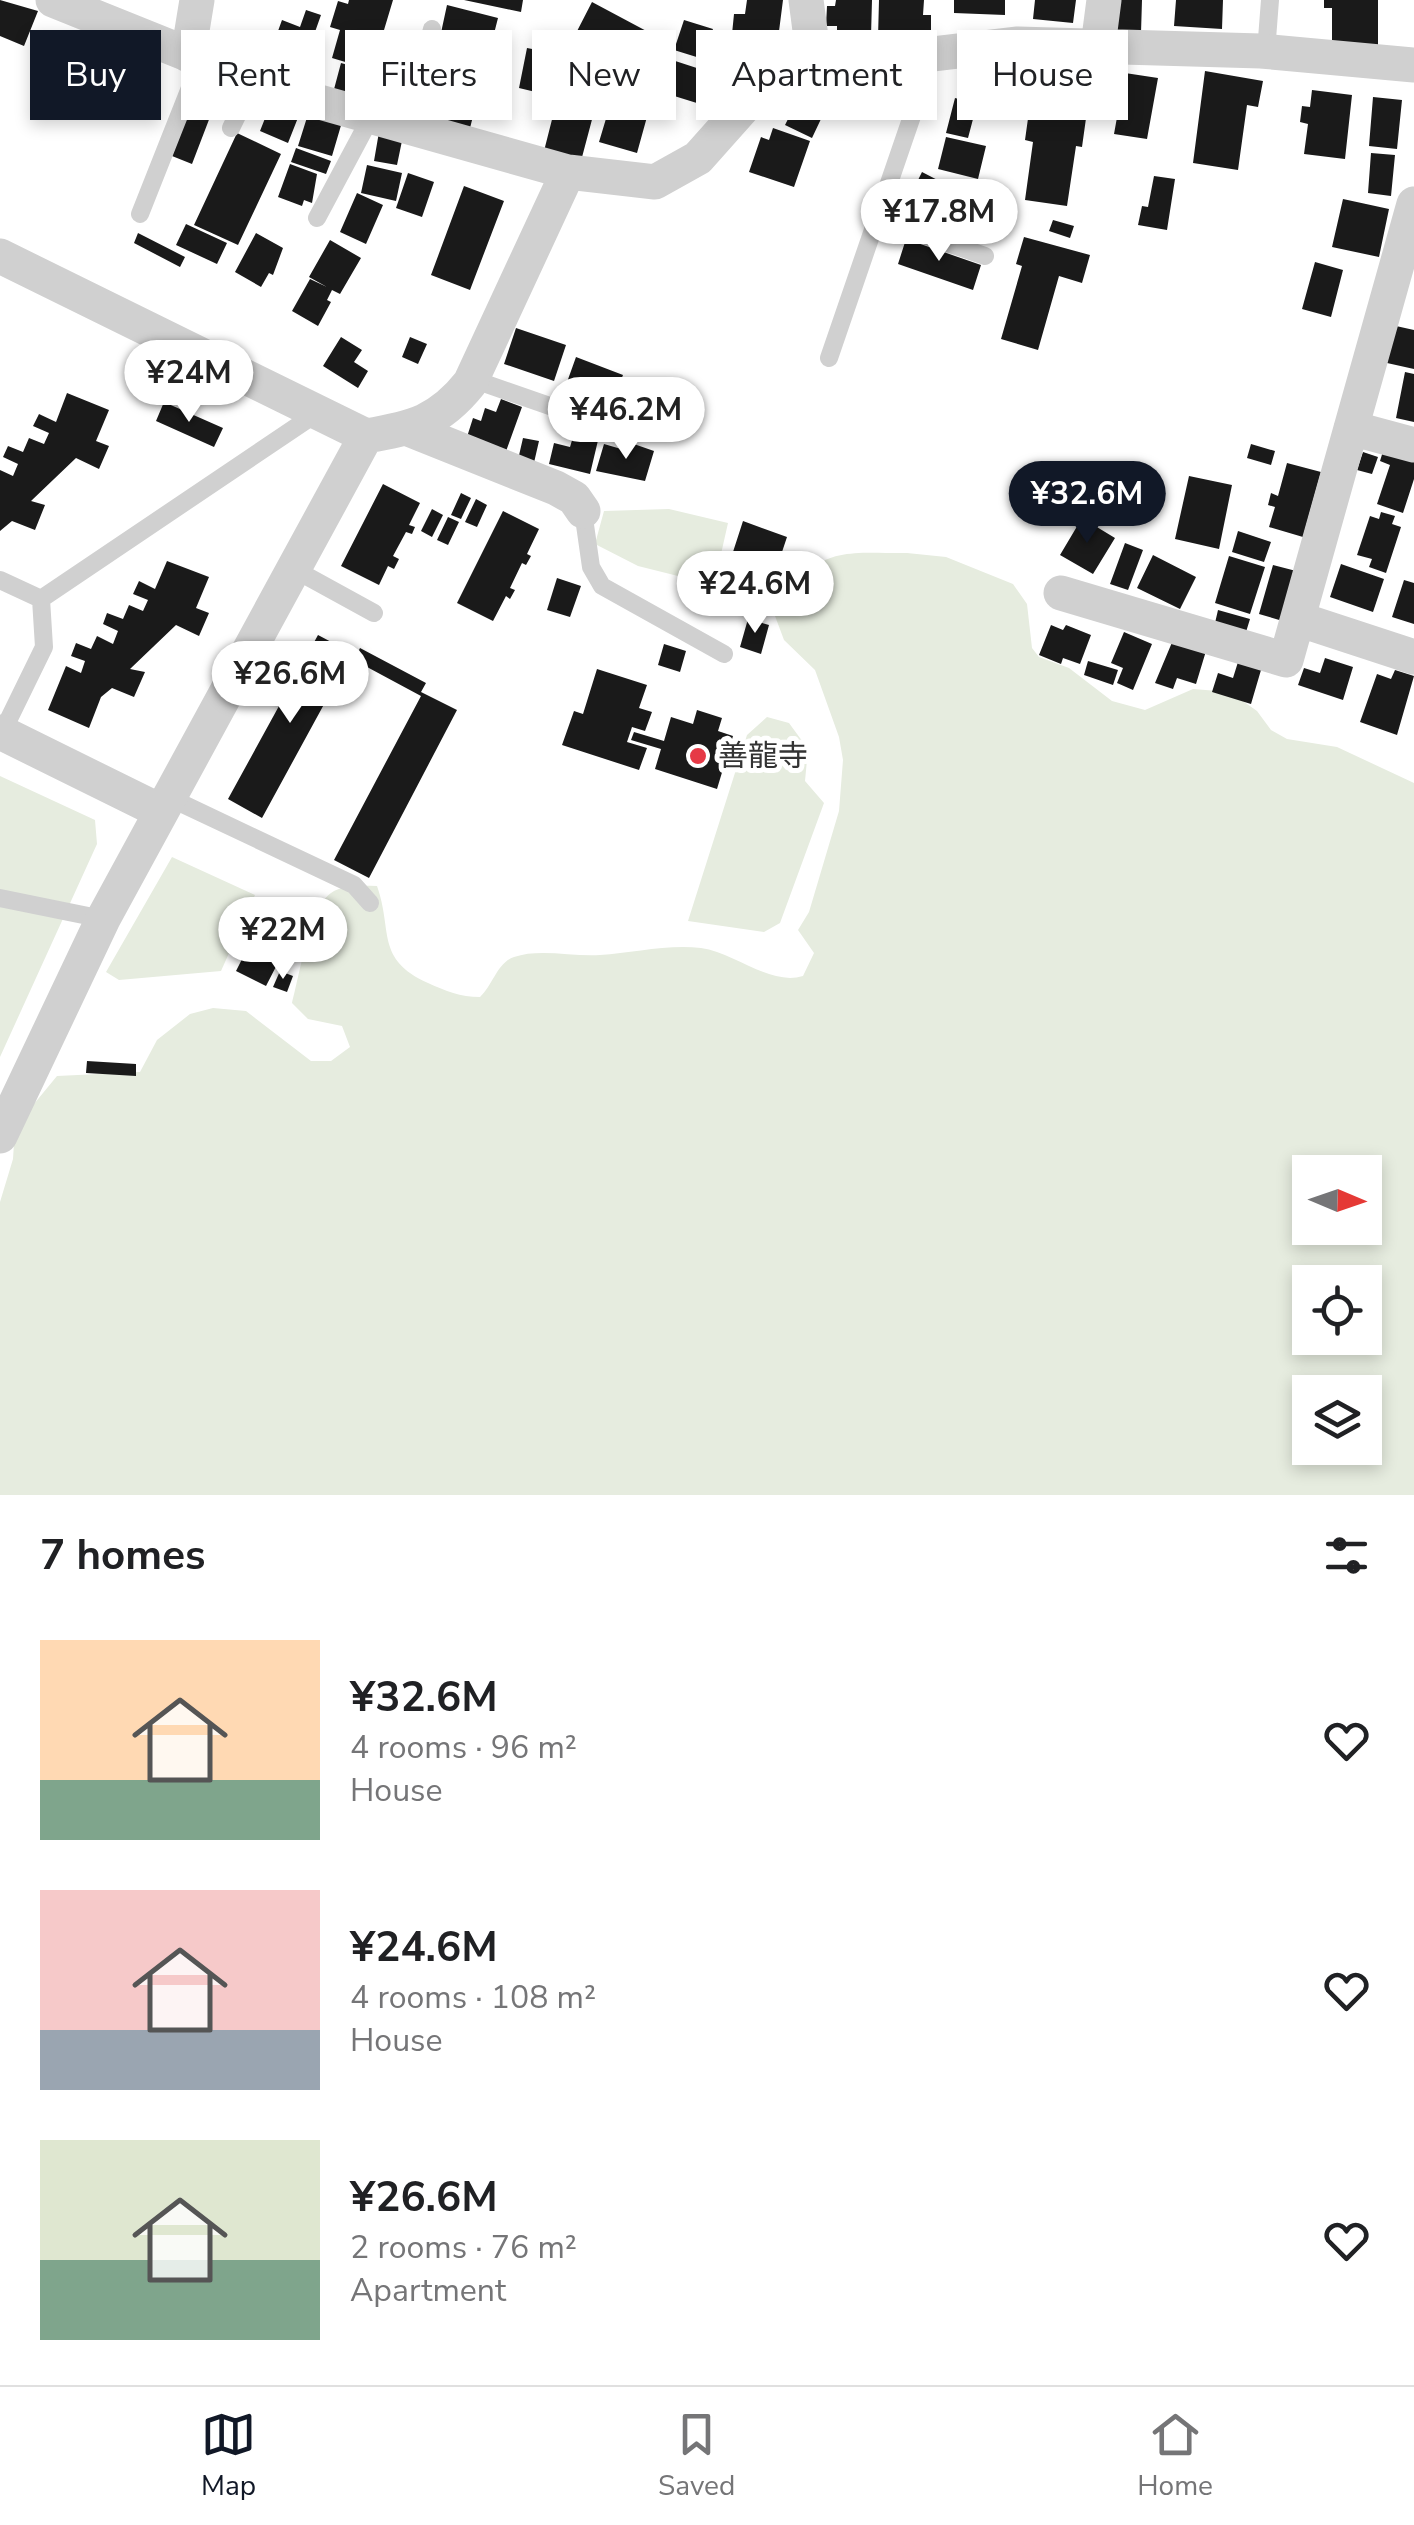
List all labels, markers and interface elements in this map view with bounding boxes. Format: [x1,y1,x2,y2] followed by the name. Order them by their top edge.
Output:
[30,30,161,120] chip: Buy
[181,30,325,120] chip: Rent
[345,30,512,120] chip: Filters
[532,30,676,120] chip: New
[696,30,937,120] chip: Apartment
[957,30,1128,120] chip: House
[858,179,1020,264] pin: ¥17.8M
[883,190,995,233] text: ¥17.8M
[130,340,248,425] pin: ¥24M
[146,351,232,394] text: ¥24M
[545,377,707,462] pin: ¥46.2M
[570,388,682,431] text: ¥46.2M
[1006,461,1168,546] pin: ¥32.6M
[1031,472,1143,515] text: ¥32.6M
[674,551,836,636] pin: ¥24.6M
[699,562,811,605] text: ¥24.6M
[209,641,371,726] pin: ¥26.6M
[234,652,346,695] text: ¥26.6M
[718,736,808,777] place label: 善龍寺
[687,745,709,767] marker: 善龍寺
[224,897,342,982] pin: ¥22M
[240,908,326,951] text: ¥22M
[1292,1155,1382,1245] north arrow
[1292,1155,1382,1465] map controls
[1292,1265,1382,1355] button: locate
[1292,1375,1382,1465] button: layers
[40,1527,205,1584] text: 7 homes
[1319,1528,1374,1583] icon: filters
[350,1669,498,1726] text: ¥32.6M
[120,1680,240,1800] icon: home
[1319,1713,1374,1768] icon: heart
[350,1726,577,1769] text: 4 rooms · 96 m²
[350,1769,443,1812] text: House
[350,1919,498,1976] text: ¥24.6M
[120,1930,240,2050] icon: home
[1319,1963,1374,2018] icon: heart
[350,1976,596,2019] text: 4 rooms · 108 m²
[350,2019,443,2062] text: House
[350,2169,498,2226] text: ¥26.6M
[120,2180,240,2300] icon: home
[1319,2213,1374,2268] icon: heart
[350,2226,577,2269] text: 2 rooms · 76 m²
[350,2269,506,2312] text: Apartment
[201,2407,256,2505] tab: Map
[658,2407,735,2505] tab: Saved
[1137,2407,1213,2505] tab: Home

